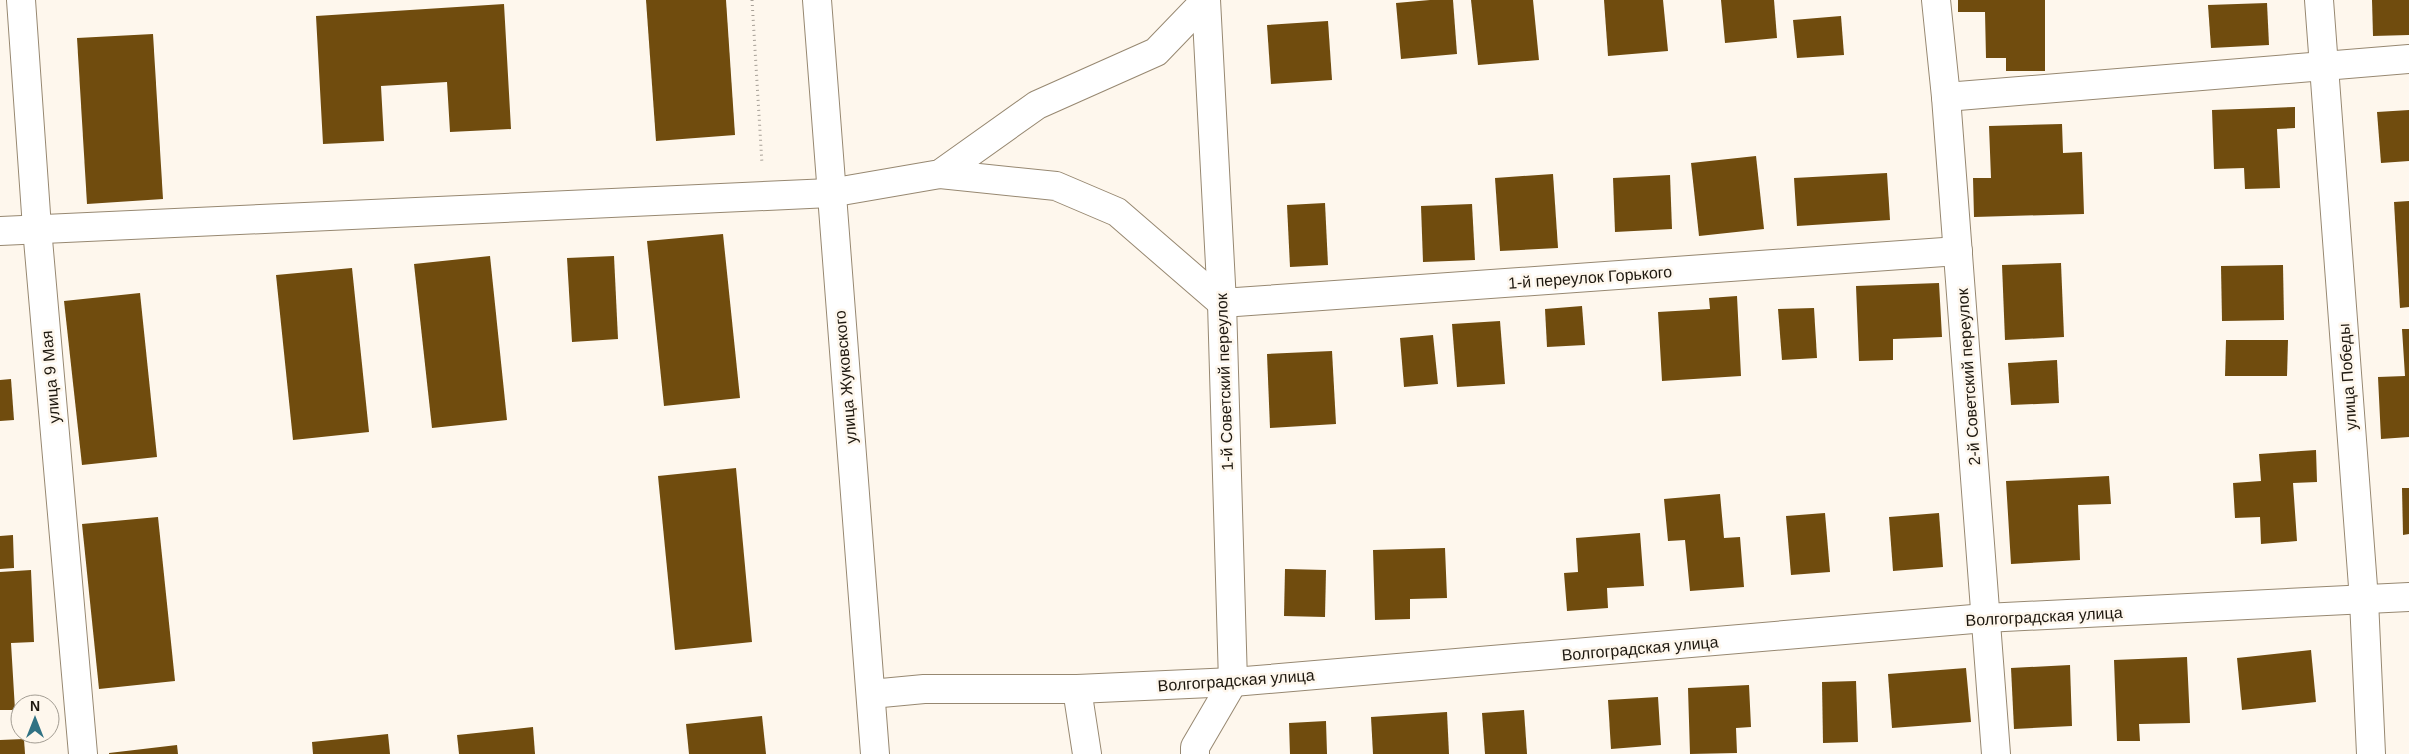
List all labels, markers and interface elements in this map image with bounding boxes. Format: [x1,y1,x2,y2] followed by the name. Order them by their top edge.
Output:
[1507,263,1673,292] street label: 1-й переулок Горького
[1954,287,1983,466] street label: 2-й Советский переулок
[1213,292,1236,471] street label: 1-й Советский переулок
[831,309,860,444] street label: улица Жуковского
[2335,323,2360,431] street label: улица Победы
[38,330,63,424] street label: улица 9 Мая
[1965,604,2123,629] street label: Волгоградская улица
[1561,633,1719,664] street label: Волгоградская улица
[1157,667,1315,694] street label: Волгоградская улица
[10,694,60,744] north arrow
[30,698,40,714] text: N

